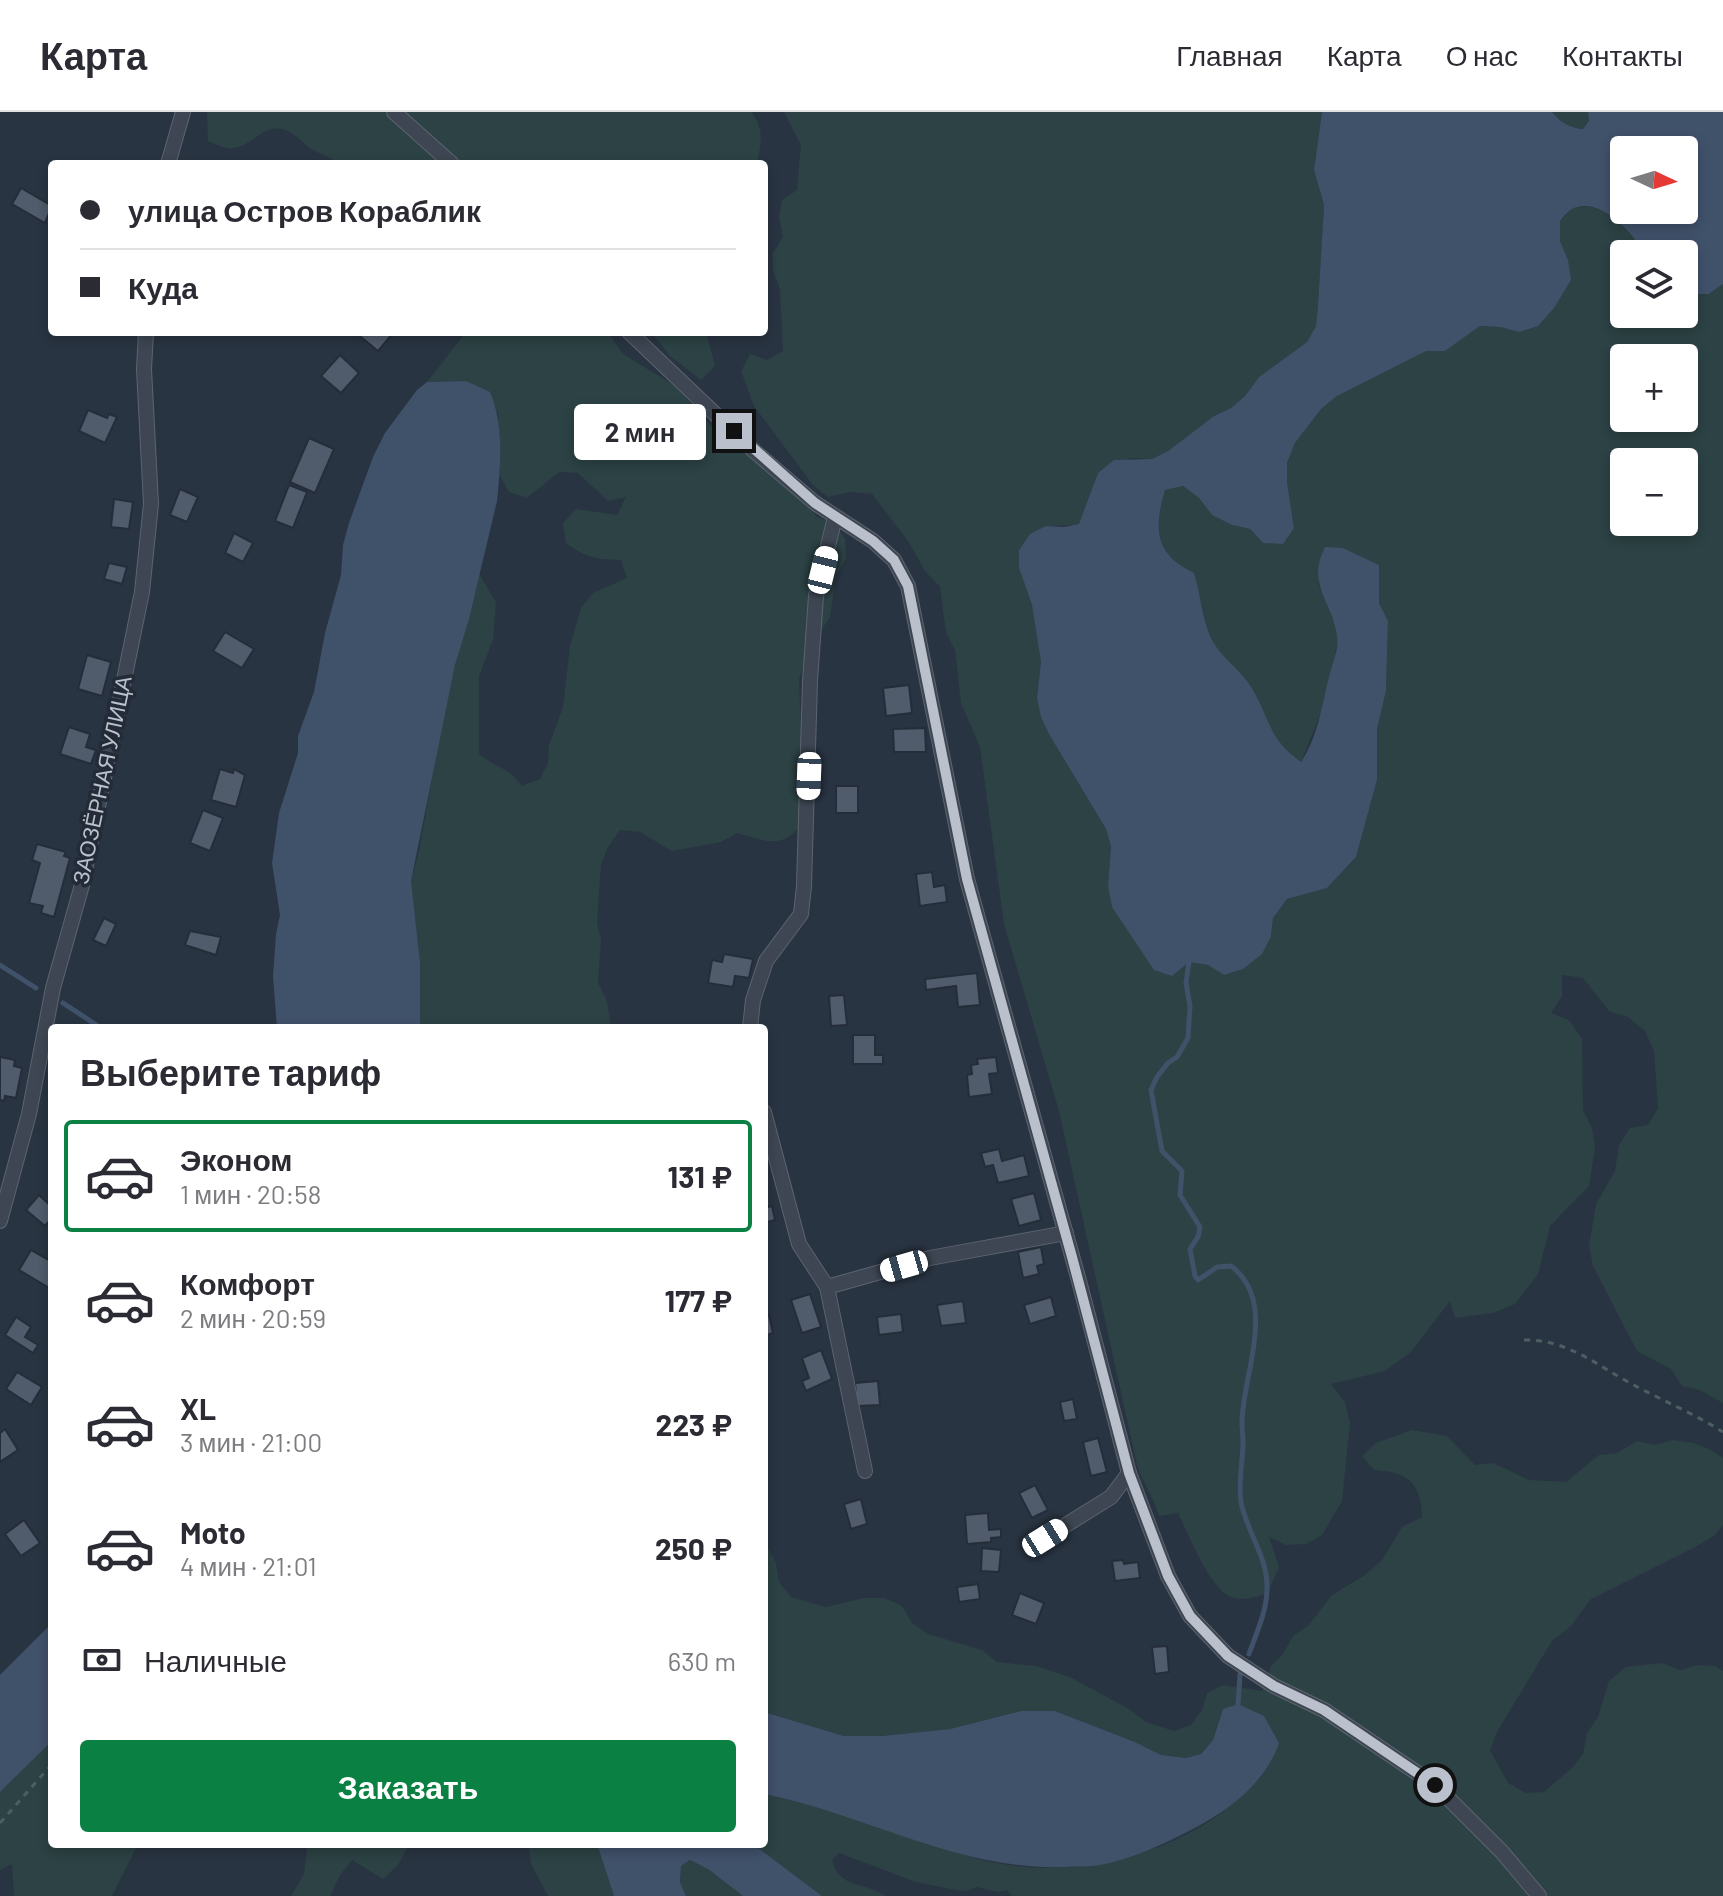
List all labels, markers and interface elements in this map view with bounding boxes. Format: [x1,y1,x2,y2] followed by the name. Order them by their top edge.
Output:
[40,32,147,78] text: Карта
[1176,38,1283,72] text: Главная
[1327,38,1402,72] text: Карта
[1446,38,1518,72] text: О нас
[1562,38,1683,72] text: Контакты
[1610,136,1698,224] north arrow
[1610,136,1698,536] map controls
[128,192,481,228] text: улица Остров Кораблик
[1610,240,1698,328] button: layers
[128,269,198,305] text: Куда
[1610,344,1698,432] button: +
[574,403,706,459] callout: 2 мин
[716,413,752,449] route end
[605,416,675,447] text: 2 мин
[1610,448,1698,536] button: −
[806,544,840,596] car
[66,673,137,887] street label: ЗАОЗЁРНАЯ УЛИЦА
[796,752,822,800] car
[80,1050,381,1093] text: Выберите тариф
[84,1140,156,1212] icon: car
[180,1141,293,1177] text: Эконом
[668,1158,732,1194] text: 131 ₽
[180,1178,321,1209] text: 1 мин · 20:58
[878,1248,930,1284] car
[84,1264,156,1336] icon: car
[180,1265,315,1301] text: Комфорт
[665,1282,732,1318] text: 177 ₽
[180,1302,326,1333] text: 2 мин · 20:59
[84,1388,156,1460] icon: car
[180,1390,216,1426] text: XL
[656,1406,732,1442] text: 223 ₽
[180,1426,322,1457] text: 3 мин · 21:00
[84,1512,156,1584] icon: car
[180,1514,246,1550] text: Moto
[1018,1515,1072,1561] car
[655,1530,732,1566] text: 250 ₽
[180,1550,317,1581] text: 4 мин · 21:01
[80,1638,124,1682] icon: cash
[144,1642,287,1678] text: Наличные
[668,1645,736,1676] text: 630 m
[80,1740,736,1832] button: Заказать
[1417,1767,1453,1803] route start

